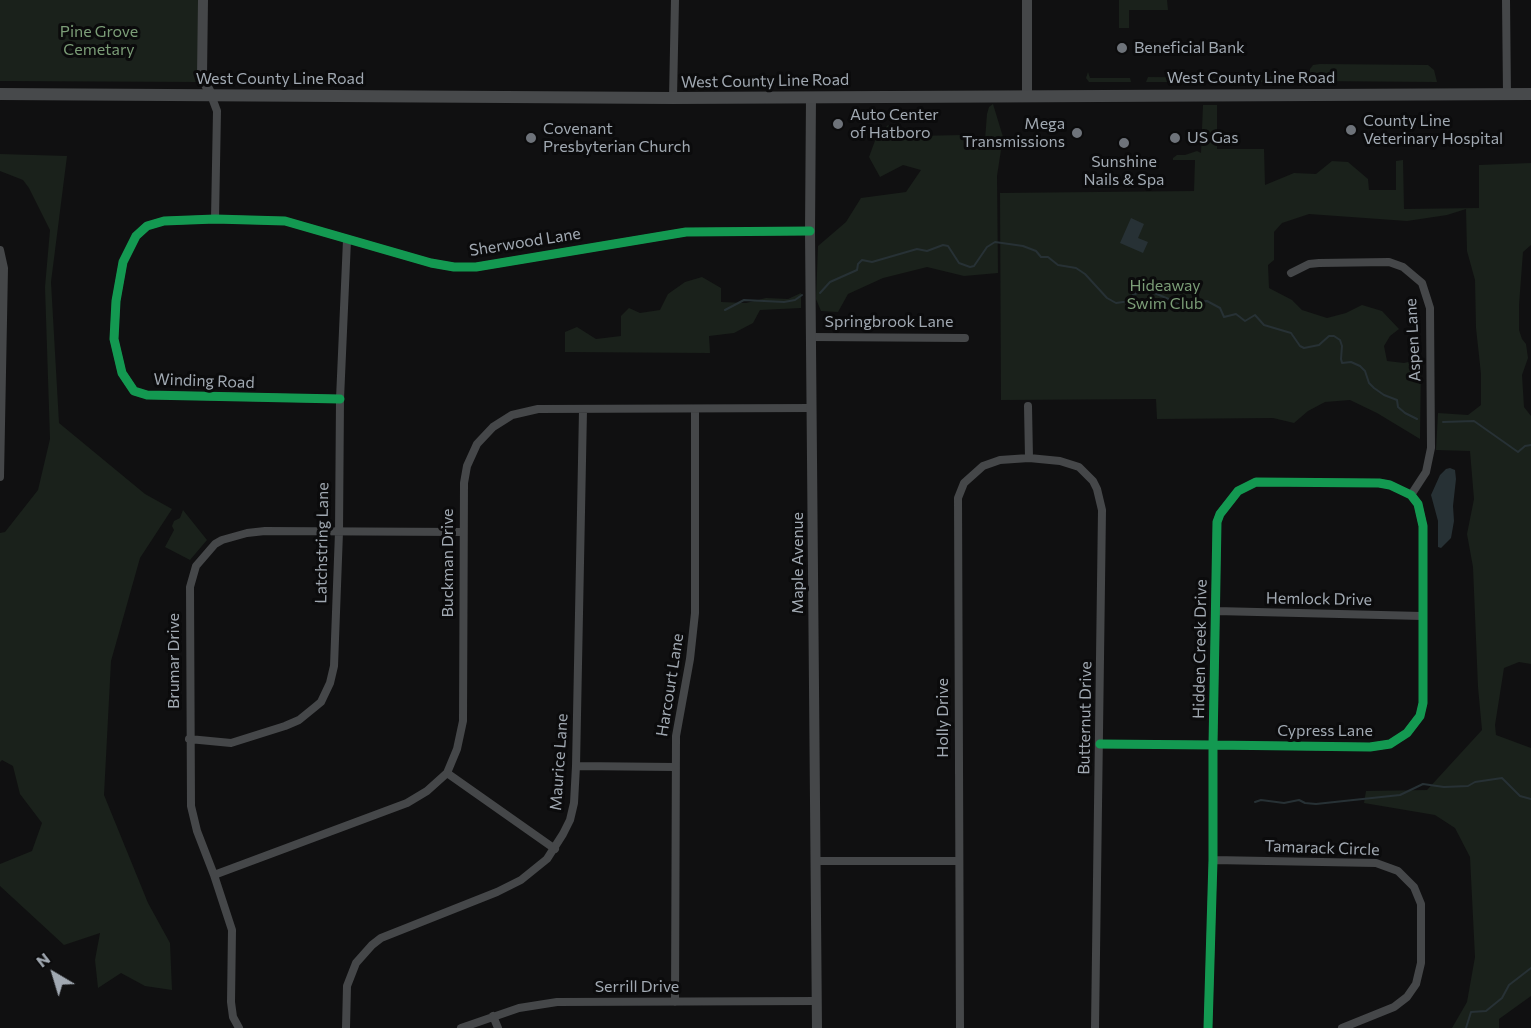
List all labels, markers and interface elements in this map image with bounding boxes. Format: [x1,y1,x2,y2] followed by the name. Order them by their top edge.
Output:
[60,22,138,60] park label: Pine Grove Cemetary
[1134,38,1245,58] place label: Beneficial Bank
[1115,41,1129,55] marker: Beneficial Bank
[1167,68,1335,88] street label: West County Line Road
[196,69,364,89] street label: West County Line Road
[681,70,849,92] street label: West County Line Road
[850,105,939,143] place label: Auto Center of Hatboro
[1363,111,1503,149] place label: County Line Veterinary Hospital
[962,114,1065,152] place label: Mega Transmissions
[831,117,845,131] marker: Auto Center of Hatboro
[543,119,691,157] place label: Covenant Presbyterian Church
[1344,123,1358,137] marker: County Line Veterinary Hospital
[1070,126,1084,140] marker: Mega Transmissions
[1187,128,1239,148] place label: US Gas
[524,131,538,145] marker: Covenant Presbyterian Church
[1168,131,1182,145] marker: US Gas
[1117,136,1131,150] marker: Sunshine Nails & Spa
[1084,152,1164,190] place label: Sunshine Nails & Spa
[468,224,582,260] street label: Sherwood Lane
[1127,276,1203,314] park label: Hideaway Swim Club
[1401,298,1425,382] street label: Aspen Lane
[825,312,953,332] street label: Springbrook Lane
[153,370,255,392] street label: Winding Road
[311,482,333,604] street label: Latchstring Lane
[438,508,458,618] street label: Buckman Drive
[788,512,808,614] street label: Maple Avenue
[1189,579,1211,719] street label: Hidden Creek Drive
[1266,588,1372,610] street label: Hemlock Drive
[164,613,184,709] street label: Brumar Drive
[652,632,688,738] street label: Harcourt Lane
[1074,661,1096,775] street label: Butternut Drive
[933,678,953,758] street label: Holly Drive
[546,713,572,811] street label: Maurice Lane
[1277,721,1373,741] street label: Cypress Lane
[1264,836,1380,860] street label: Tamarack Circle
[24,944,84,1004] north arrow
[32,948,53,971] text: N
[595,977,679,997] street label: Serrill Drive

